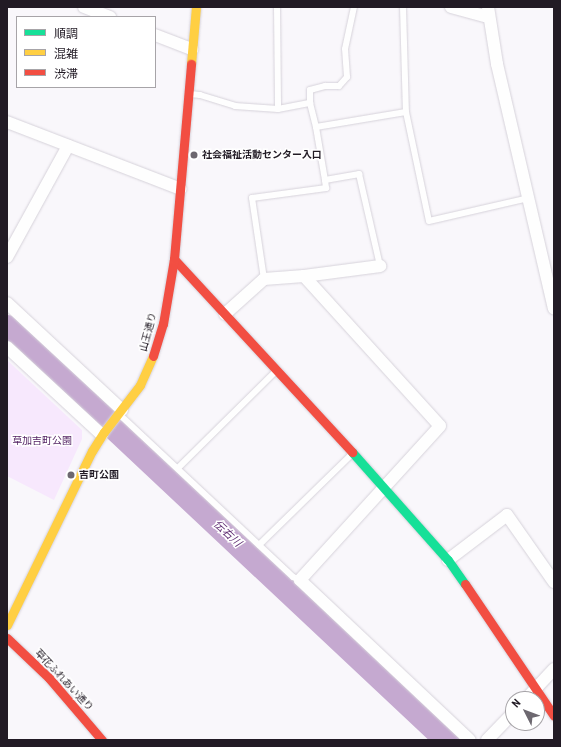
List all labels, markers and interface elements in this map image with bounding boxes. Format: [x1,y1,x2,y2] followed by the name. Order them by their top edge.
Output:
[16,16,156,88] legend
[54,27,78,41] text: 順調
[54,47,78,61] text: 混雑
[54,67,78,81] text: 渋滞
[202,149,322,161] place label: 社会福祉活動センター入口
[189,150,199,160] marker: 社会福祉活動センター入口
[137,311,159,353] street label: 山王通り
[12,435,72,447] park label: 草加吉町公園
[79,469,119,481] place label: 吉町公園
[66,470,76,480] marker: 吉町公園
[210,518,244,550] water label: 伝右川
[32,647,96,713] street label: 草花ふれあい通り
[505,691,545,731] north arrow
[509,696,524,710] text: N

